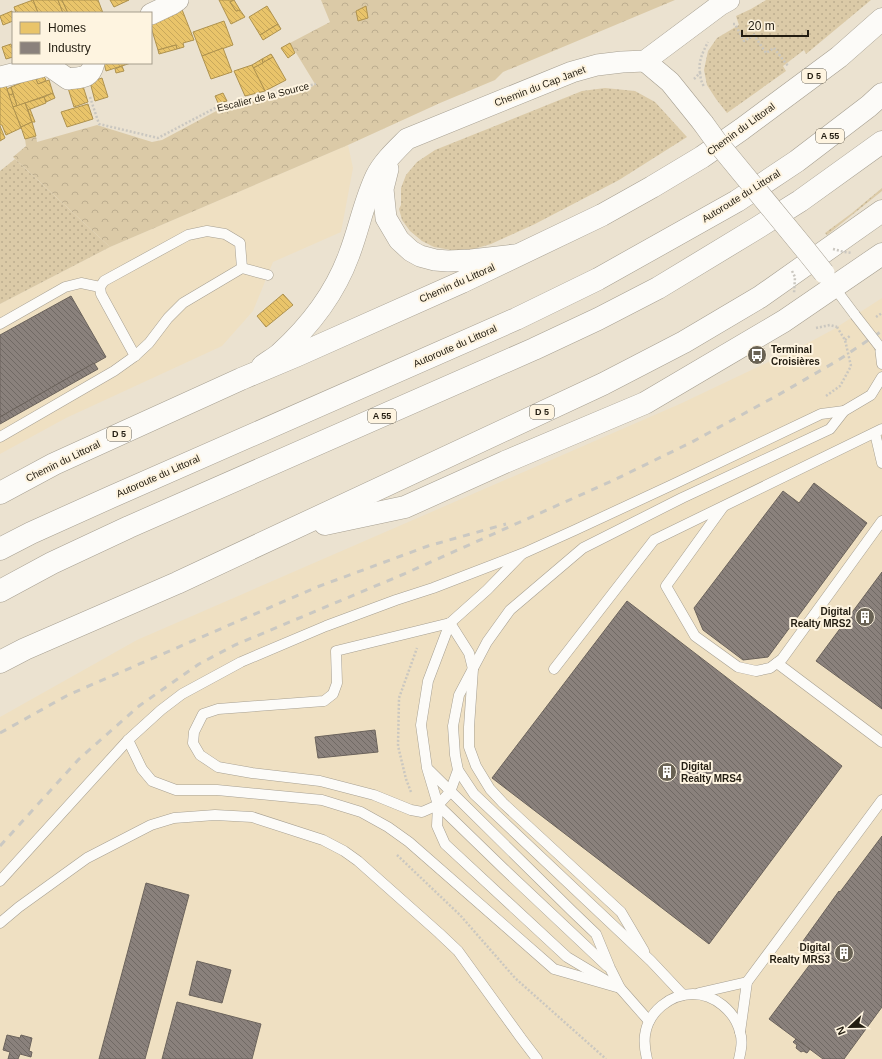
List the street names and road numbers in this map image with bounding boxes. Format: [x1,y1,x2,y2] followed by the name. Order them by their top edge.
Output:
[493,63,587,108] street label: Chemin du Cap Janet
[802,69,826,83] road number: D 5
[216,80,311,114] street label: Escalier de la Source
[705,101,777,157] street label: Chemin du Littoral
[816,129,844,143] road number: A 55
[700,167,782,225] street label: Autoroute du Littoral
[418,261,496,305] street label: Chemin du Littoral
[412,323,498,369] street label: Autoroute du Littoral
[530,405,554,419] road number: D 5
[368,409,396,423] road number: A 55
[107,427,131,441] road number: D 5
[24,438,102,484] street label: Chemin du Littoral
[115,453,201,499] street label: Autoroute du Littoral

